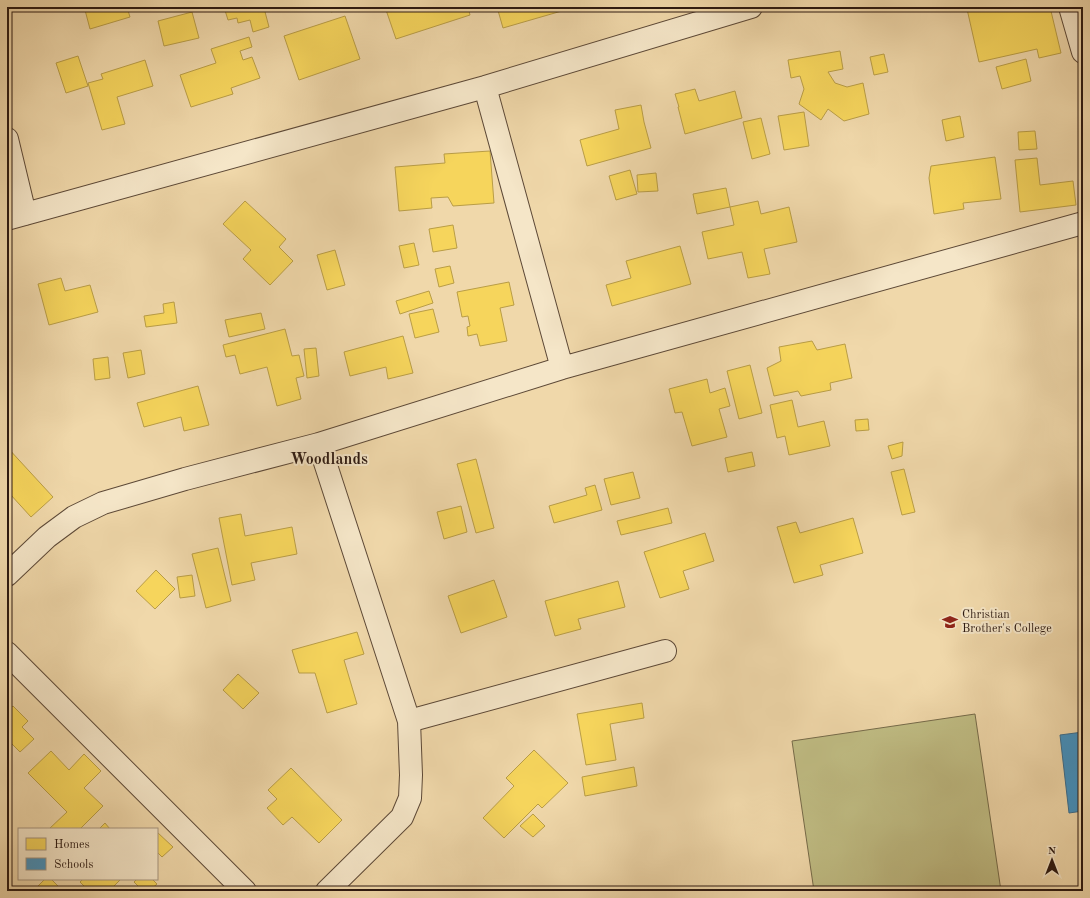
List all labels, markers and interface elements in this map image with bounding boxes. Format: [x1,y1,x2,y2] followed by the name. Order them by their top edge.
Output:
[290,452,368,468] district label: Woodlands
[962,609,1052,635] place label: Christian Brother's College
[941,613,959,631] school or university icon: Christian Brother's College
[18,828,158,880] legend
[54,839,90,851] text: Homes
[1032,840,1072,880] north arrow
[1048,846,1057,857] text: N
[54,859,94,871] text: Schools

